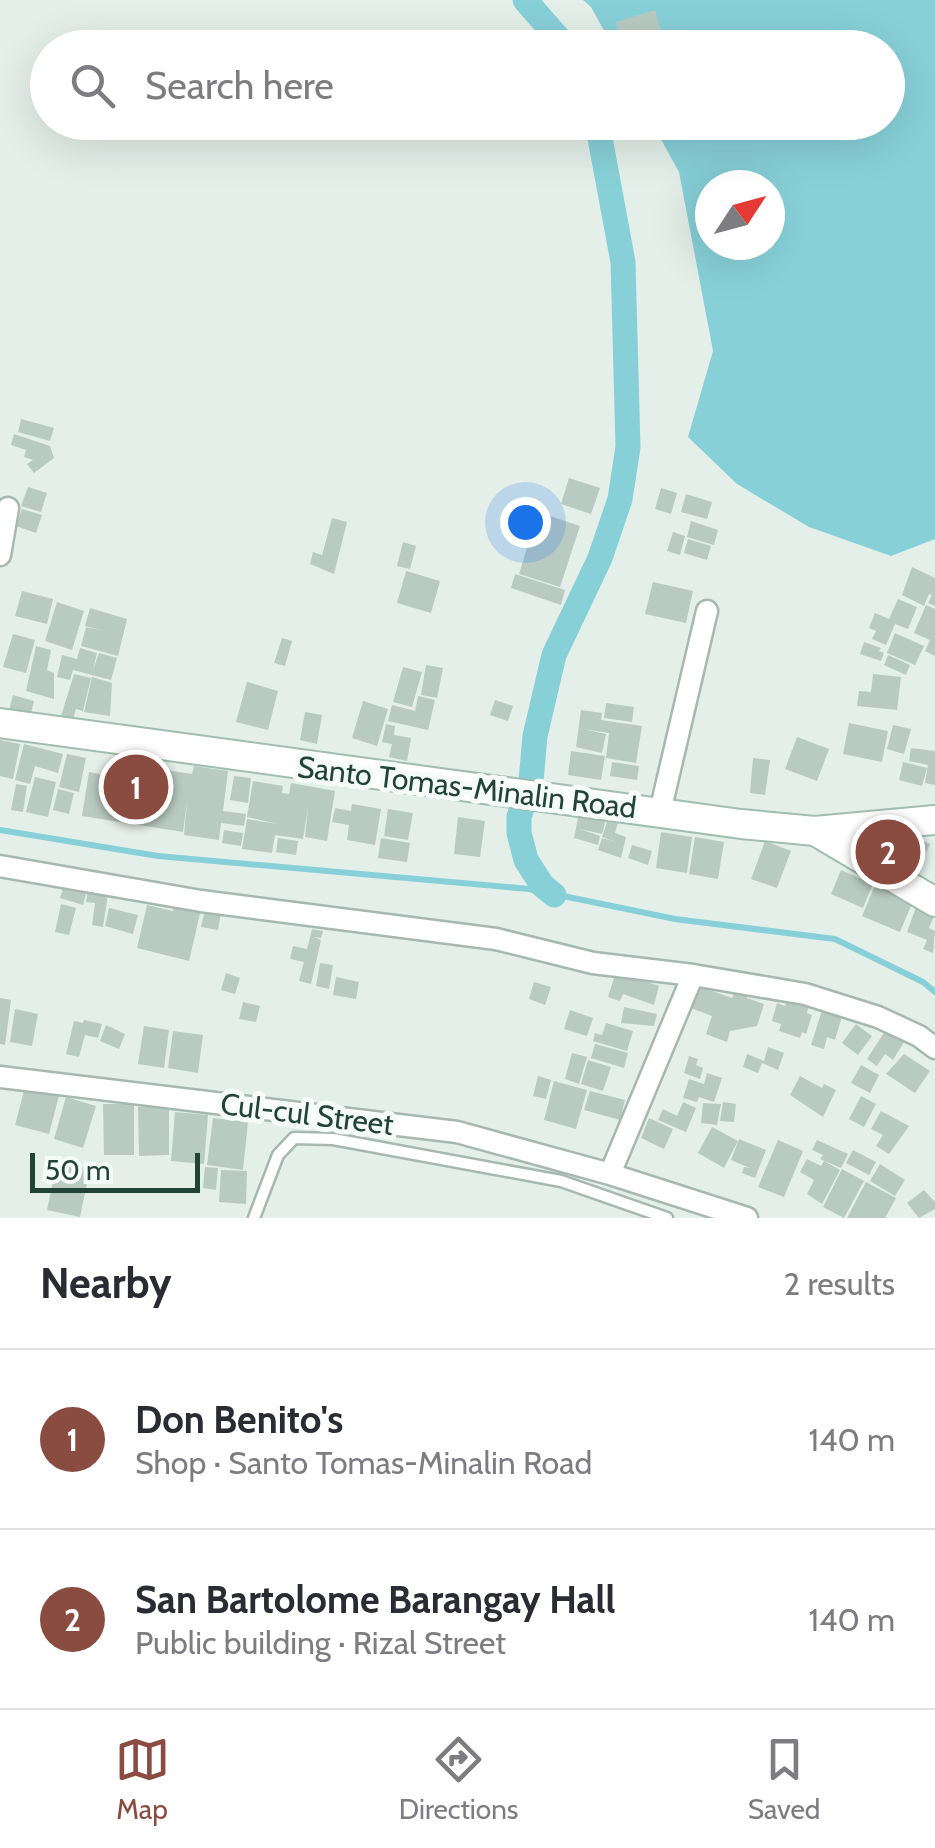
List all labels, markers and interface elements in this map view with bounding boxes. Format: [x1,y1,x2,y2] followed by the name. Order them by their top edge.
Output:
[30,30,905,140] search box
[65,58,120,113] icon: search
[145,62,334,109] text: Search here
[695,170,785,260] north arrow
[500,497,551,548] your location
[295,748,639,826] street label: Santo Tomas-Minalin Road
[104,750,168,824] pin: 1
[856,814,920,890] pin: 2
[218,1085,396,1143] street label: Cul-cul Street
[30,1148,200,1192] scale bar
[45,1153,111,1187] text: 50 m
[40,1257,172,1309] text: Nearby
[784,1264,895,1303] text: 2 results
[135,1396,343,1443] text: Don Benito's
[67,1420,78,1459] text: 1
[808,1420,895,1459] text: 140 m
[135,1443,592,1482] text: Shop · Santo Tomas-Minalin Road
[135,1576,615,1623] text: San Bartolome Barangay Hall
[64,1600,81,1639] text: 2
[808,1600,895,1639] text: 140 m
[135,1623,506,1662] text: Public building · Rizal Street
[115,1732,170,1826] tab: Map
[399,1732,518,1826] tab: Directions
[748,1732,820,1826] tab: Saved

